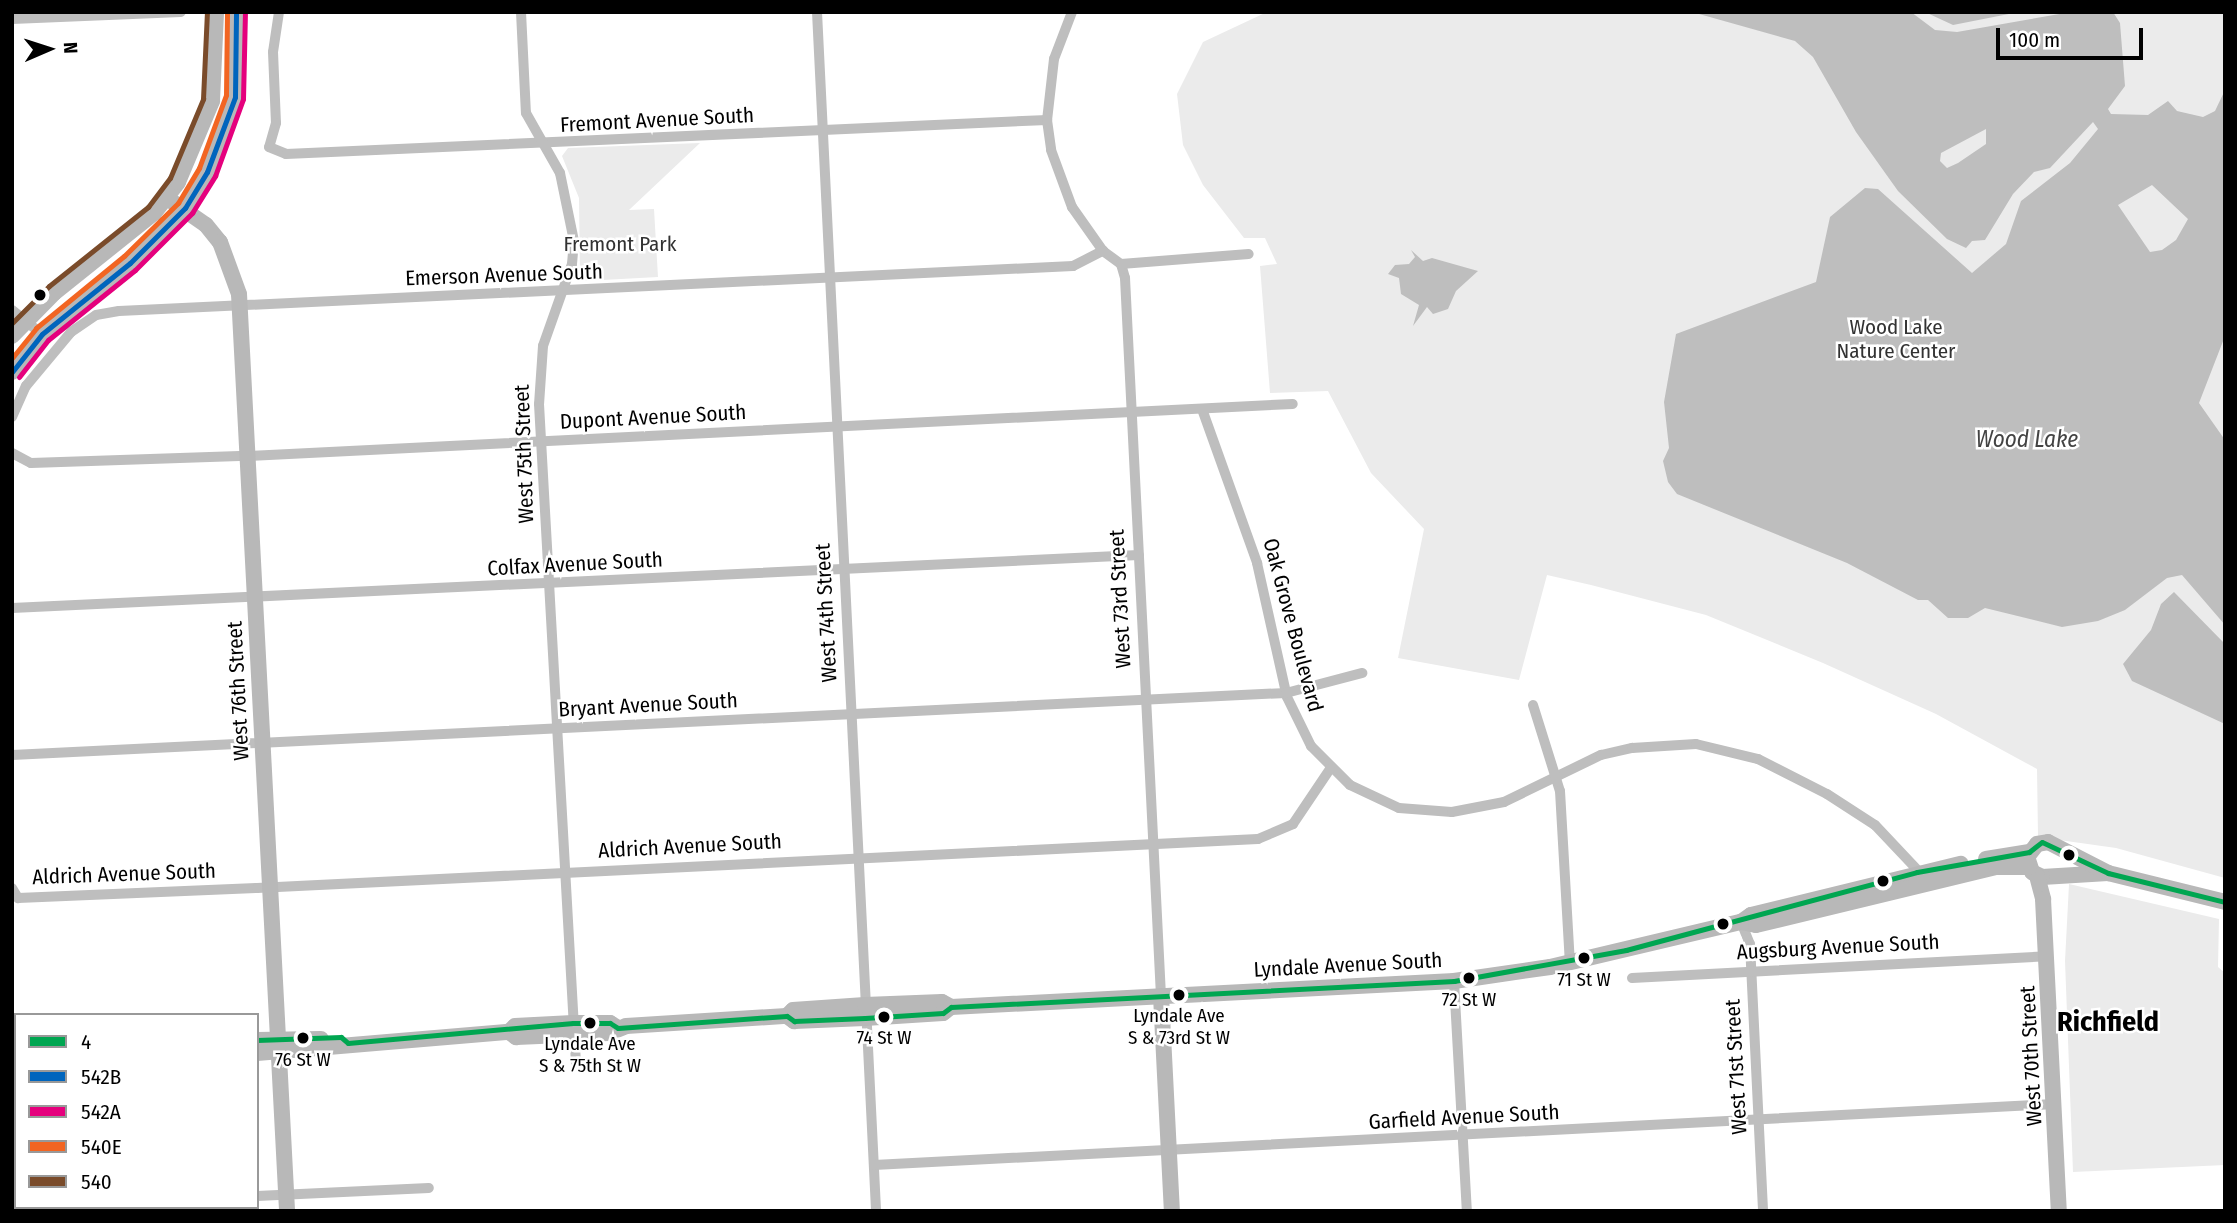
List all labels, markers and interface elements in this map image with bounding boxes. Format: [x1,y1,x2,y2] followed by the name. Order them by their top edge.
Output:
[14,14,84,84] north arrow
[1999,14,2146,58] scale bar
[2009,27,2060,53] text: 100 m
[59,42,82,54] text: N
[559,102,755,138] street label: Fremont Avenue South
[564,231,676,257] park label: Fremont Park
[405,259,603,291] street label: Emerson Avenue South
[33,288,47,302] unlabelled marker
[1837,314,1955,364] park label: Wood Lake Nature Center
[509,384,539,524] street label: West 75th Street
[559,400,747,434] street label: Dupont Avenue South
[1976,425,2078,453] water label: Wood Lake
[1104,529,1136,669] street label: West 73rd Street
[1258,535,1328,715] street label: Oak Grove Boulevard
[810,543,842,683] street label: West 74th Street
[487,547,663,581] street label: Colfax Avenue South
[222,621,254,761] street label: West 76th Street
[558,688,738,722] street label: Bryant Avenue South
[598,829,782,863] street label: Aldrich Avenue South
[2062,848,2076,862] unlabelled marker
[32,858,216,890] street label: Aldrich Avenue South
[1876,874,1890,888] unlabelled marker
[1716,917,1730,931] unlabelled marker
[1736,929,1940,965] street label: Augsburg Avenue South
[1253,947,1443,983] street label: Lyndale Avenue South
[1577,951,1591,965] marker: 71 St W
[1557,969,1611,991] place label: 71 St W
[1462,971,1476,985] marker: 72 St W
[2015,985,2047,1127] street label: West 70th Street
[1172,988,1186,1002] marker: Lyndale Ave S & 73rd St W
[1442,989,1496,1011] place label: 72 St W
[1720,999,1752,1135] street label: West 71st Street
[1128,1005,1230,1049] place label: Lyndale Ave S & 73rd St W
[2057,1005,2159,1039] district label: Richfield
[877,1010,891,1024] marker: 74 St W
[14,1013,259,1209] legend
[583,1016,597,1030] marker: Lyndale Ave S & 75th St W
[856,1027,912,1049] place label: 74 St W
[81,1029,91,1055] text: 4
[296,1031,310,1045] marker: 76 St W
[539,1033,641,1077] place label: Lyndale Ave S & 75th St W
[275,1049,331,1071] place label: 76 St W
[81,1064,121,1090] text: 542B
[81,1099,121,1125] text: 542A
[1368,1099,1560,1135] street label: Garfield Avenue South
[81,1134,122,1160] text: 540E
[81,1169,112,1195] text: 540

